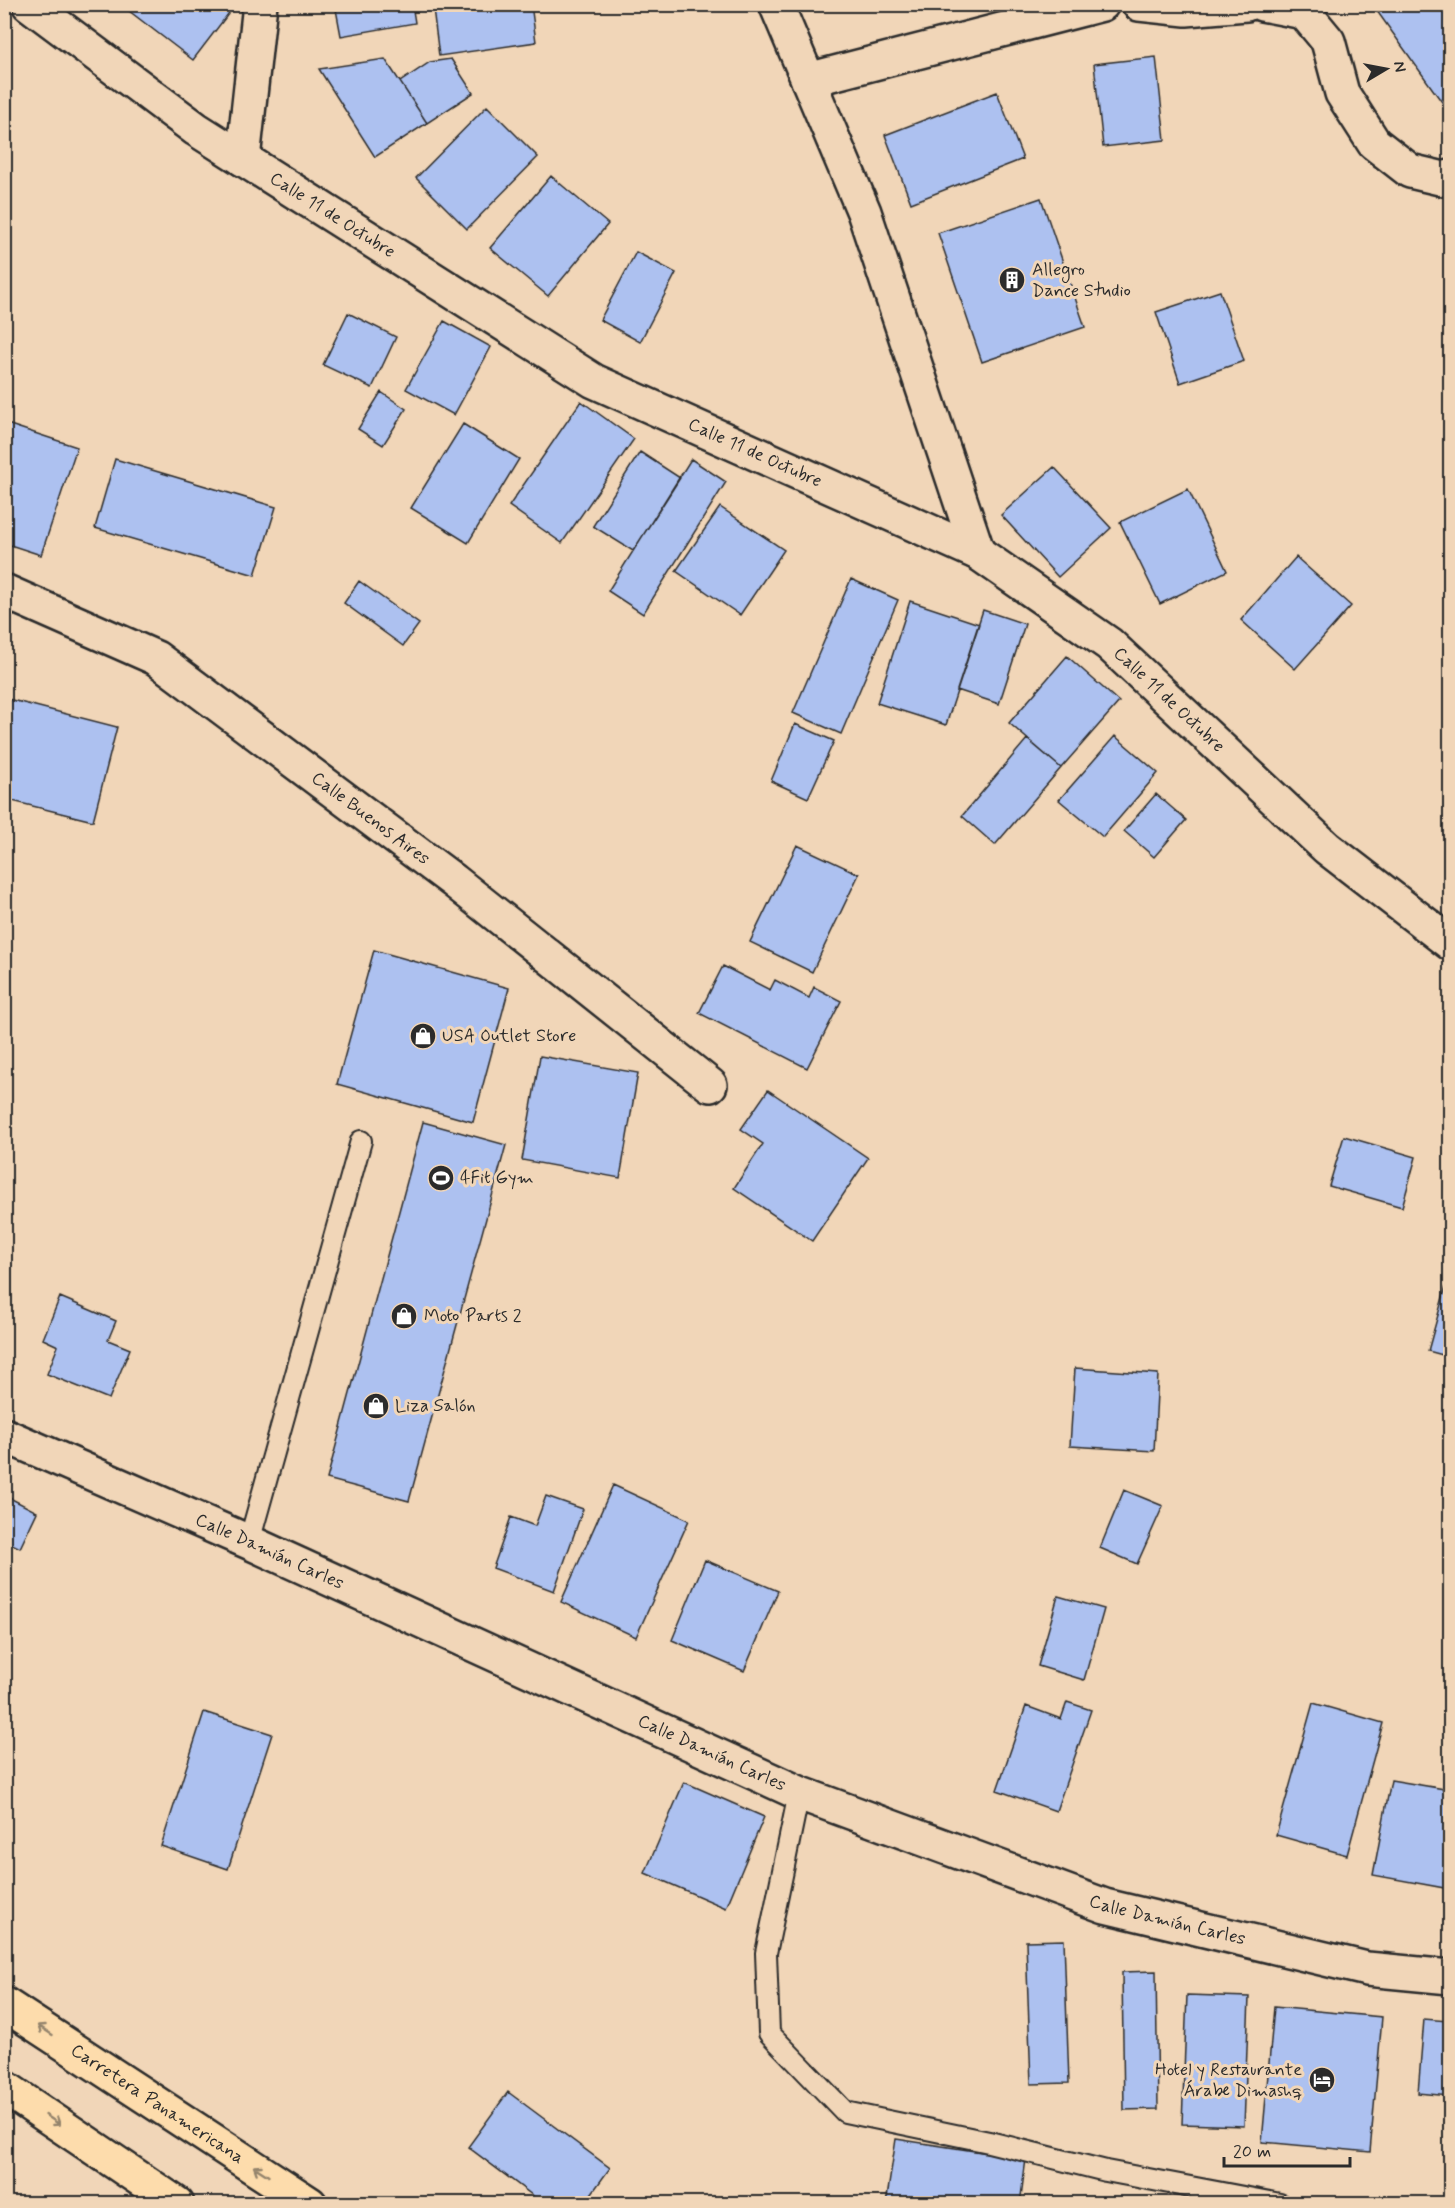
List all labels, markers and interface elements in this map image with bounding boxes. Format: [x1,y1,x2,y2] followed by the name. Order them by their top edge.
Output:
[1356,39,1416,99] north arrow
[1388,60,1411,74] text: N
[265,167,400,264] street label: Calle 11 de Octubre
[1032,258,1131,303] place label: Allegro Dance Studio
[997,265,1027,295] building icon: Allegro Dance Studio
[684,413,826,494] street label: Calle 11 de Octubre
[1108,642,1230,758] street label: Calle 11 de Octubre
[306,766,435,871] street label: Calle Buenos Aires
[408,1021,438,1051] shop icon: USA Outlet Store
[442,1024,576,1048] place label: USA Outlet Store
[426,1163,456,1193] sports icon: 4Fit Gym
[460,1166,534,1190] place label: 4Fit Gym
[389,1301,419,1331] shop icon: Moto Parts 2
[424,1304,522,1328] place label: Moto Parts 2
[361,1391,391,1421] shop icon: Liza Salón
[395,1394,476,1418] place label: Liza Salón
[191,1508,348,1596] street label: Calle Damián Carles
[634,1709,790,1797] street label: Calle Damián Carles
[1086,1889,1248,1951] street label: Calle Damián Carles
[37,2024,54,2036] one-way arrow
[66,2039,249,2170] street label: Carretera Panamericana
[1155,2058,1302,2103] place label: Hotel y Restaurante Árabe Dimashq
[1307,2065,1337,2095] hotel icon: Hotel y Restaurante Árabe Dimashq
[44,2114,61,2126] one-way arrow
[1224,2130,1350,2168] scale bar
[1233,2140,1271,2164] text: 20 m
[253,2165,270,2177] one-way arrow

